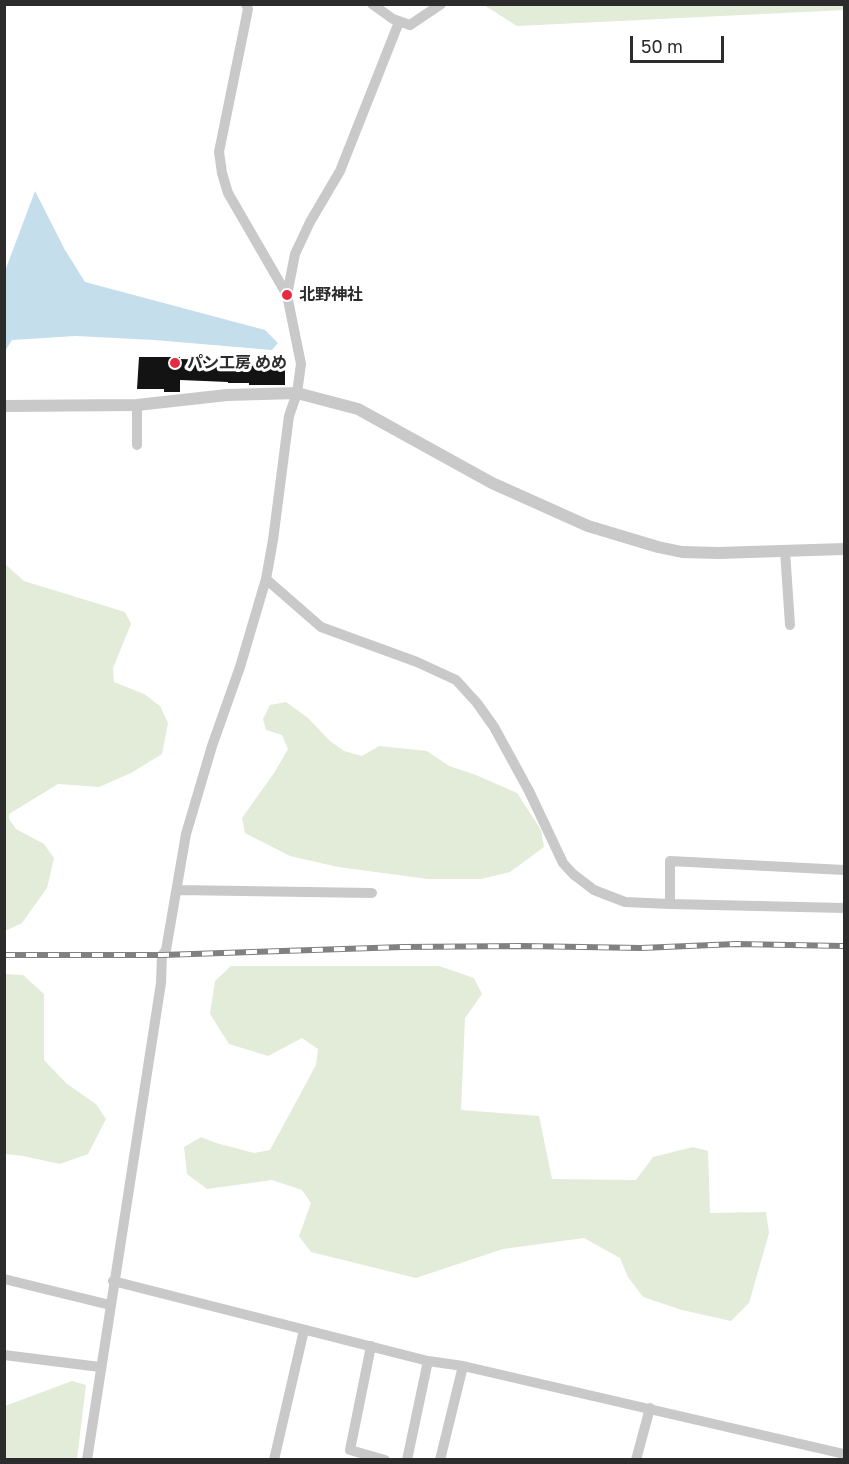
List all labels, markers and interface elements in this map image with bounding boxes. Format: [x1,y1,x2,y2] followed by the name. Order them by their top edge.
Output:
[633,24,728,62] scale bar
[641,35,683,57] text: 50 m
[299,285,363,305] place label: 北野神社
[280,288,294,302] marker: 北野神社
[187,353,287,373] place label: パン工房 めめ
[168,356,182,370] marker: パン工房 めめ

